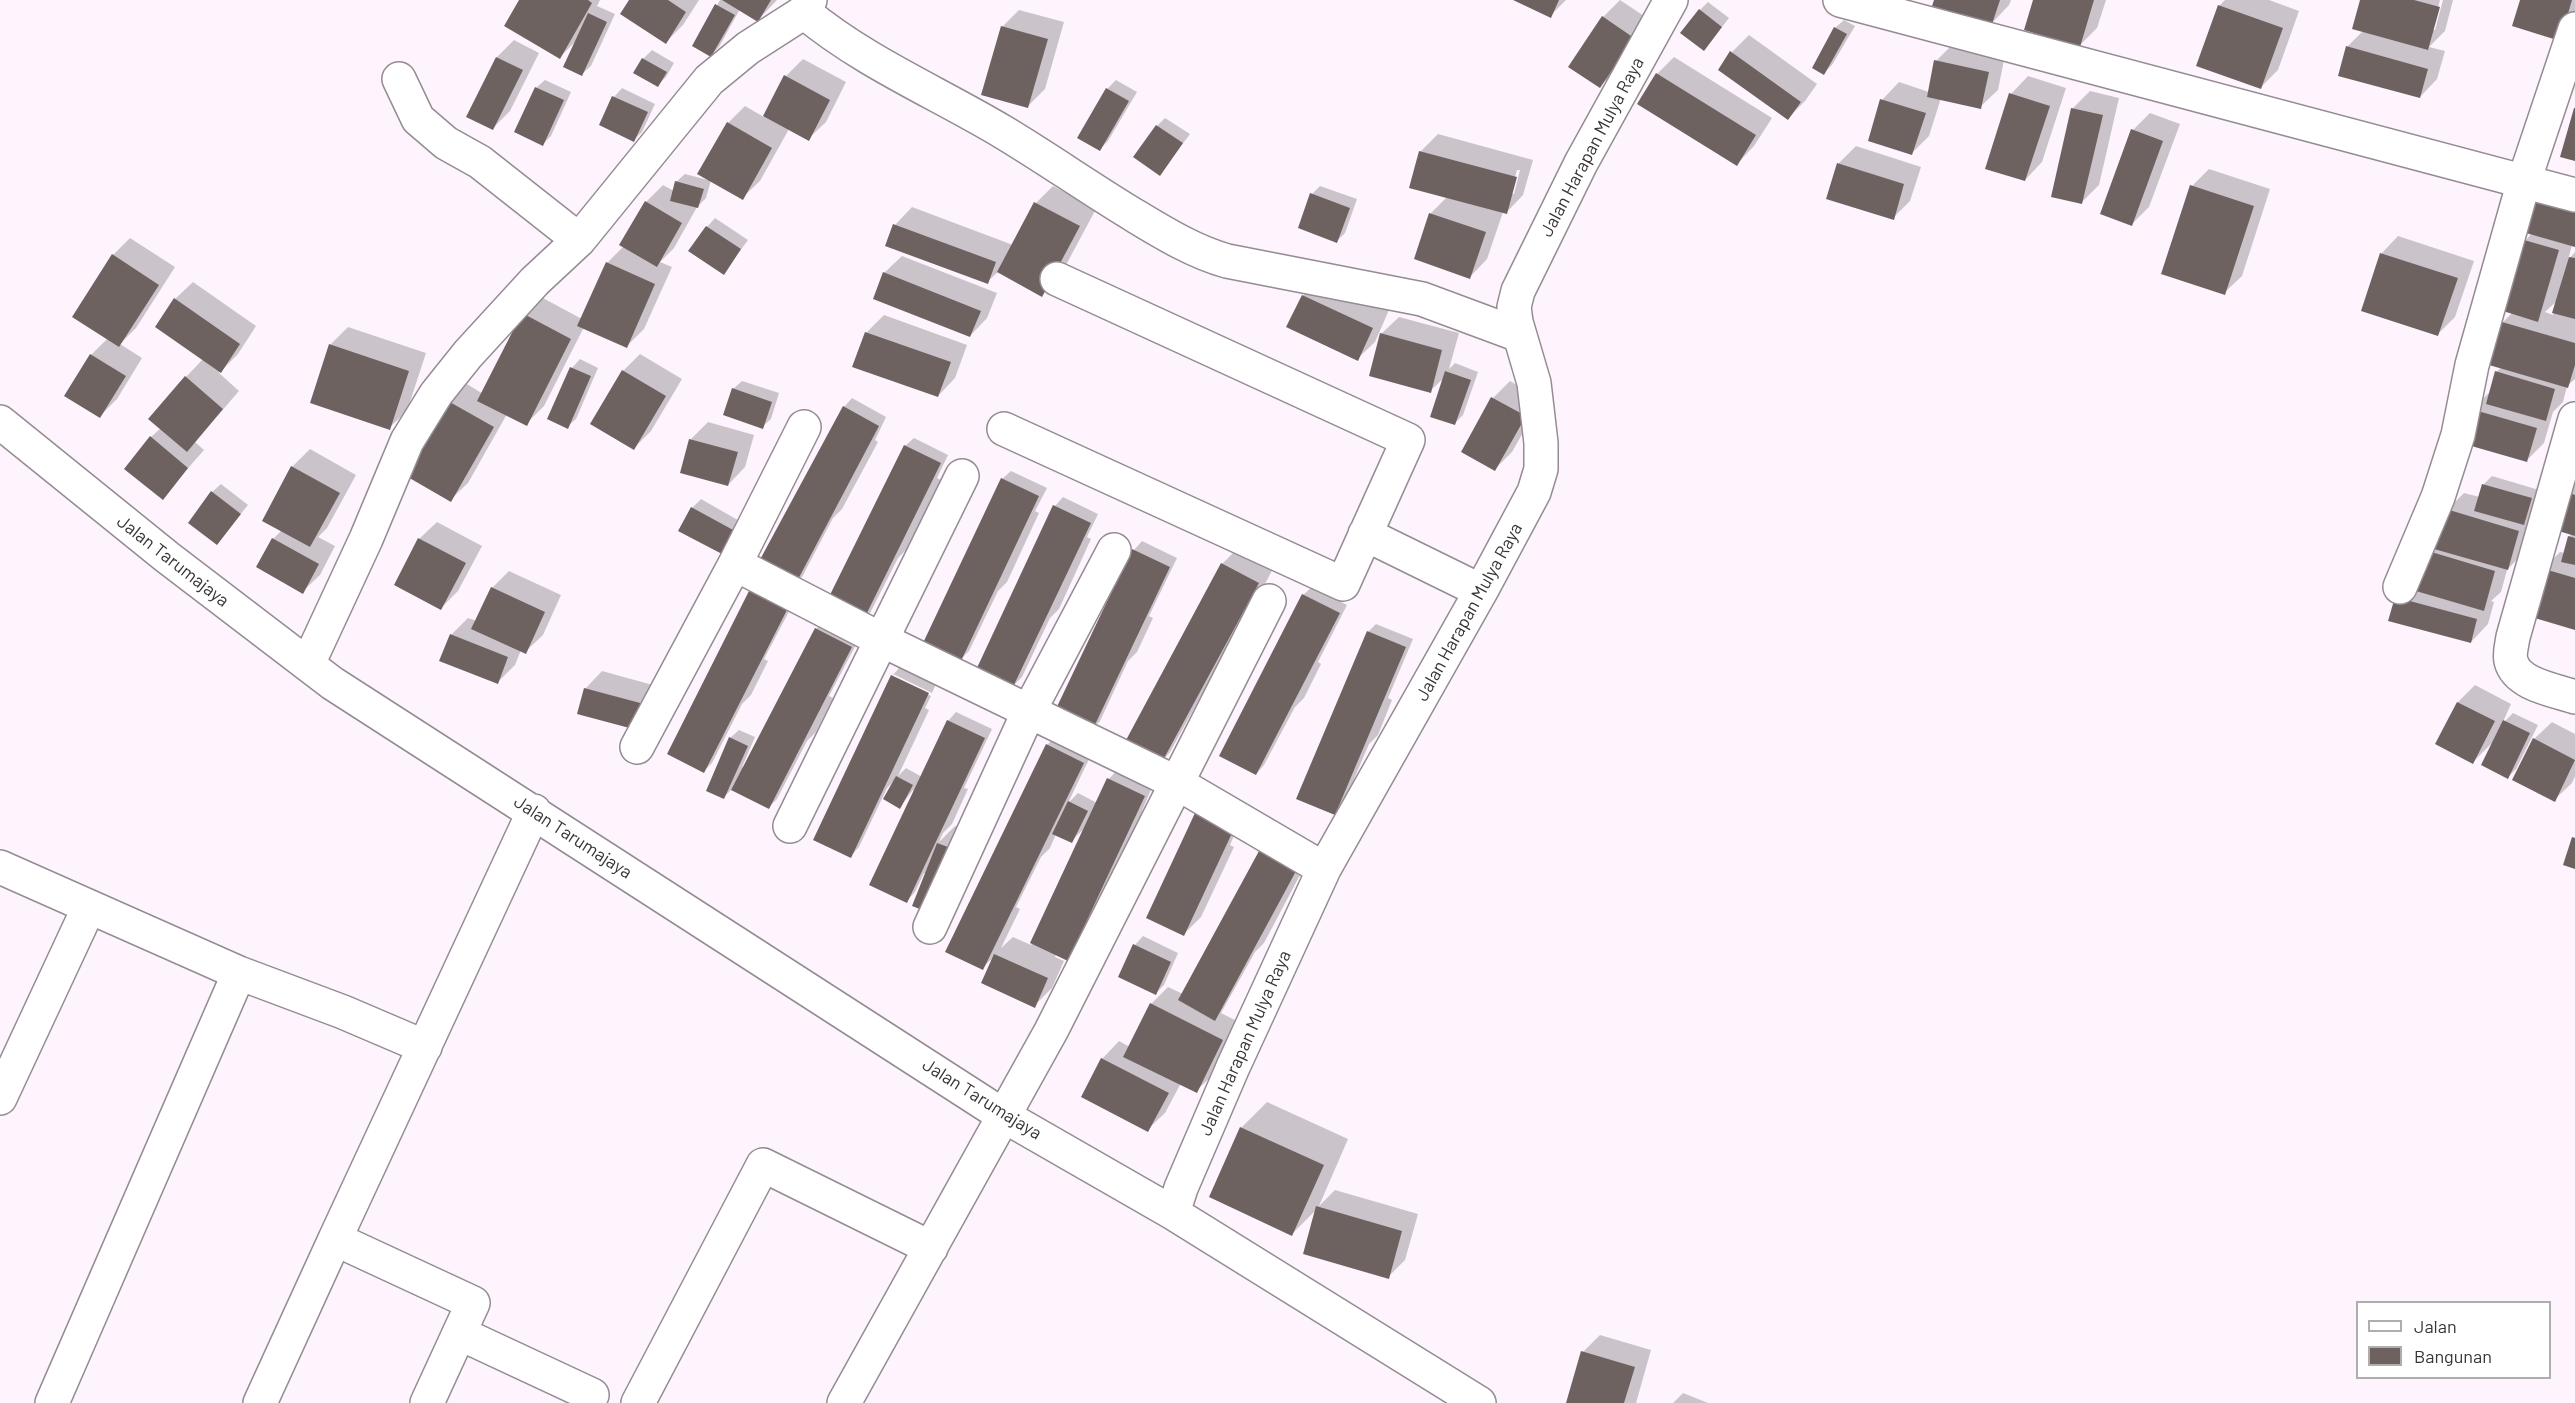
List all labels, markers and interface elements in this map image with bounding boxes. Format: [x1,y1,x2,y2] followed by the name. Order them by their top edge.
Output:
[1535,54,1649,240] street label: Jalan Harapan Mulya Raya
[113,510,233,612] street label: Jalan Tarumajaya
[1411,519,1527,705] street label: Jalan Harapan Mulya Raya
[510,791,636,883] street label: Jalan Tarumajaya
[1194,947,1296,1139] street label: Jalan Harapan Mulya Raya
[918,1054,1046,1144] street label: Jalan Tarumajaya
[2356,1301,2551,1379] legend
[2414,1315,2457,1337] text: Jalan
[2414,1345,2492,1367] text: Bangunan

